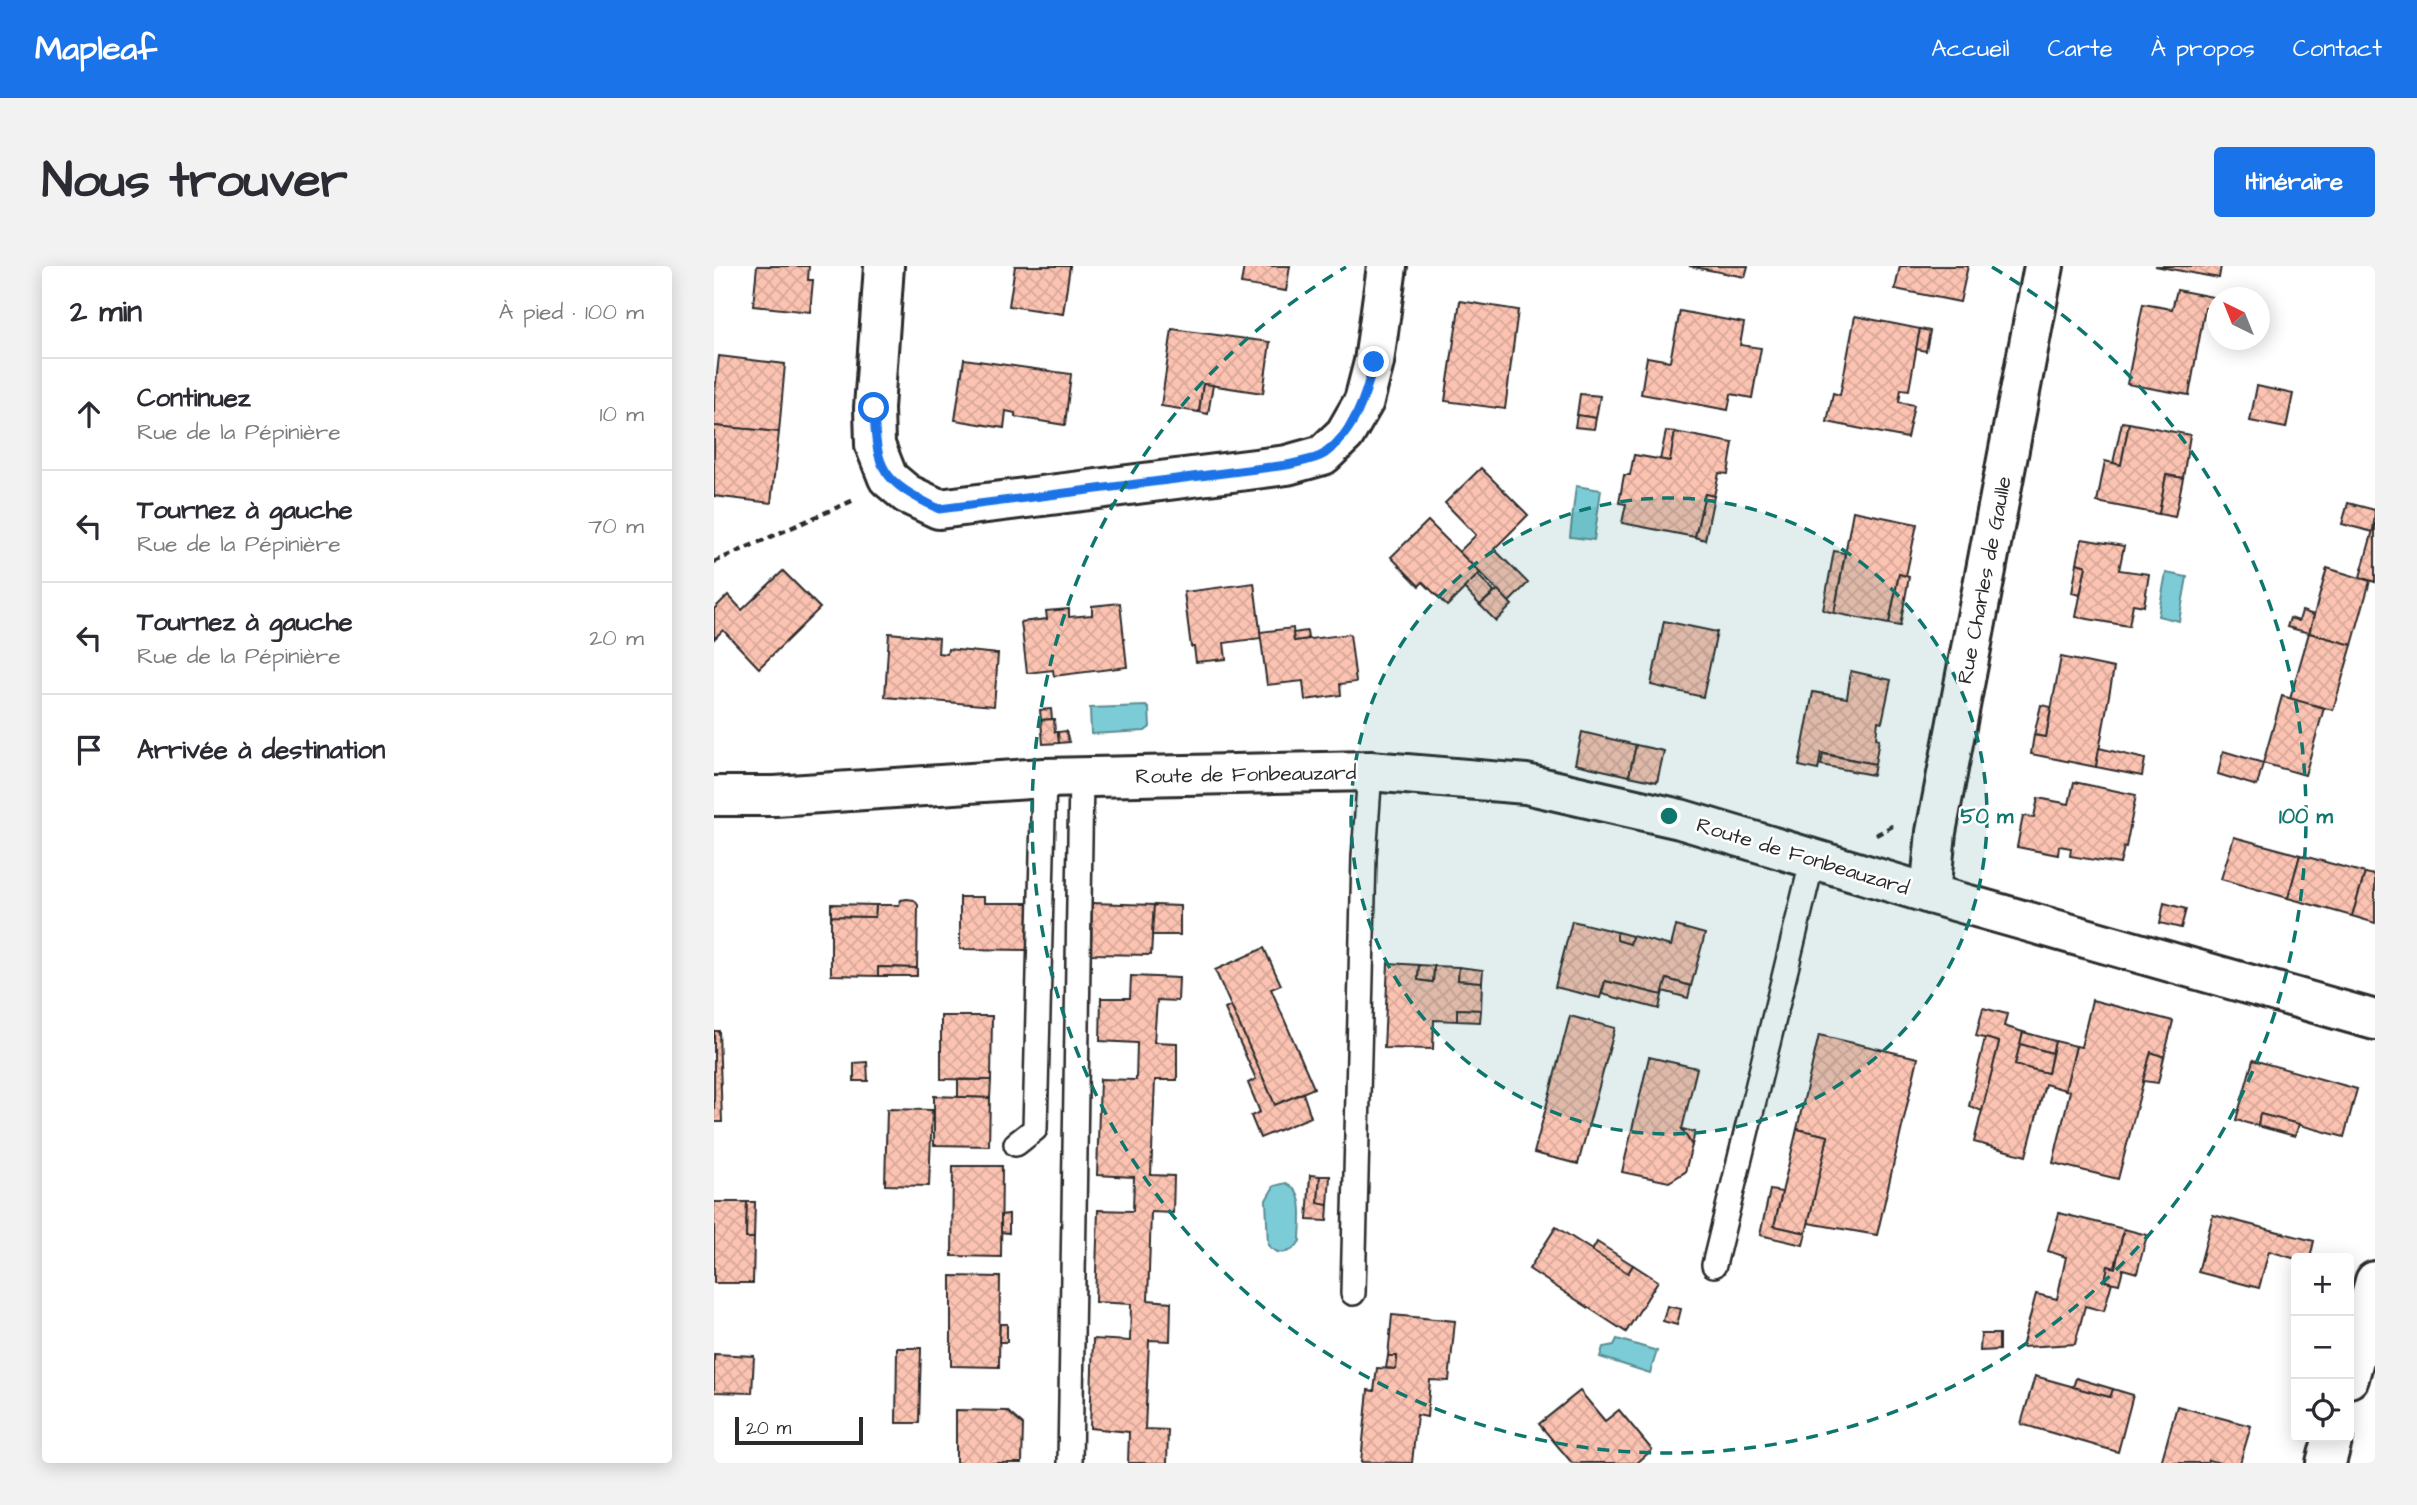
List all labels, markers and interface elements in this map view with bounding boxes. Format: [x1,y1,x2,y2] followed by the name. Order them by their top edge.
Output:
[35,26,157,72] text: Mapleaf
[1931,32,2010,66] text: Accueil
[2048,32,2113,66] text: Carte
[2151,32,2255,66] text: À propos
[2293,32,2382,66] text: Contact
[2214,147,2375,217] button: Itinéraire
[42,148,348,216] text: Nous trouver
[2207,287,2270,350] north arrow
[70,291,142,333] text: 2 min
[499,296,644,328] text: À pied · 100 m
[1358,346,1389,377] route end
[137,380,251,416] text: Continuez
[858,392,889,423] route start
[70,395,108,433] icon: ahead
[599,398,644,430] text: 10 m
[137,416,341,448] text: Rue de la Pépinière
[1950,474,2019,686] street label: Rue Charles de Gaulle
[137,492,353,528] text: Tournez à gauche
[70,507,108,545] icon: left
[588,510,644,542] text: 70 m
[137,528,341,560] text: Rue de la Pépinière
[137,604,353,640] text: Tournez à gauche
[70,619,108,657] icon: left
[589,622,644,654] text: 20 m
[137,640,341,672] text: Rue de la Pépinière
[70,731,108,769] icon: arrive
[137,732,385,768] text: Arrivée à destination
[1135,758,1357,791] street label: Route de Fonbeauzard
[1961,802,2014,831] text: 50 m
[2279,802,2334,831] text: 100 m
[1657,804,1681,828] centre of rings
[1693,810,1913,903] street label: Route de Fonbeauzard
[2291,1253,2354,1442] map controls
[2291,1253,2354,1316] button: +
[2291,1316,2354,1379] button: −
[2291,1379,2354,1442] button: locate
[735,1414,863,1446] scale bar
[746,1415,791,1442] text: 20 m

